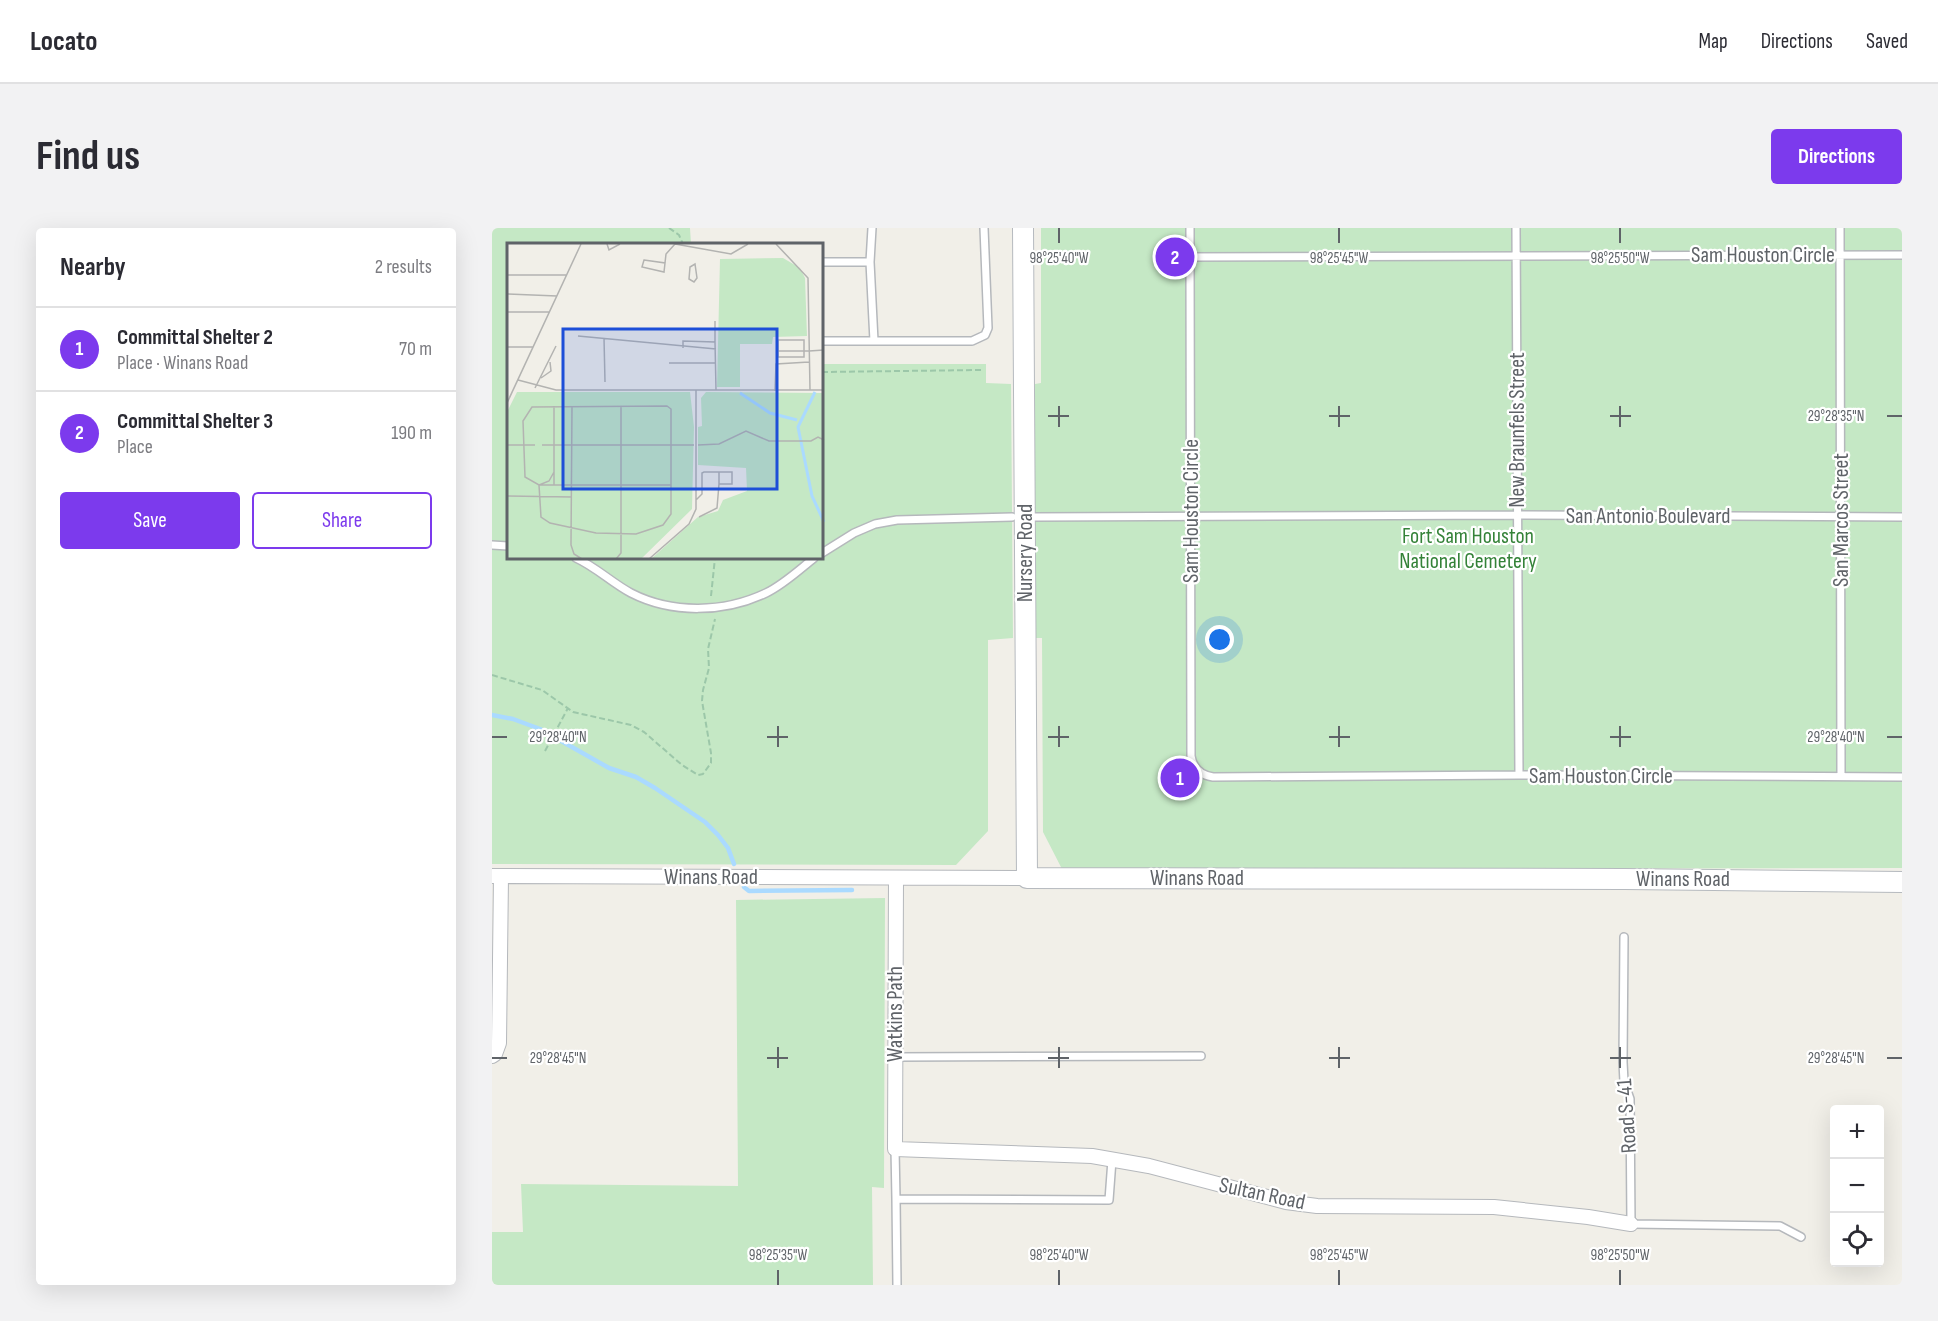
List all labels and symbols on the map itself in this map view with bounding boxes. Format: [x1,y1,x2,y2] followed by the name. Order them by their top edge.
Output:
[1156,234,1194,279] pin: 2
[1691,242,1835,269] street label: Sam Houston Circle
[507,243,824,560] inset map
[1029,249,1089,268] text: 98°25'40"W
[1310,249,1368,268] text: 98°25'45"W
[1591,249,1650,268] text: 98°25'50"W
[1504,352,1531,508] street label: New Braunfels Street
[1808,407,1864,426] text: 29°28'35"N
[1178,439,1205,583] street label: Sam Houston Circle
[1828,453,1855,587] street label: San Marcos Street
[1566,503,1730,530] street label: San Antonio Boulevard
[1012,504,1039,602] street label: Nursery Road
[1399,523,1537,575] park label: Fort Sam Houston National Cemetery
[1205,625,1234,654] your location
[529,728,587,747] text: 29°28'40"N
[1807,728,1865,747] text: 29°28'40"N
[1160,756,1200,800] pin: 1
[1529,763,1673,790] street label: Sam Houston Circle
[664,864,758,891] street label: Winans Road
[1150,865,1244,892] street label: Winans Road
[1636,866,1730,893] street label: Winans Road
[882,966,909,1062] street label: Watkins Path
[530,1049,586,1068] text: 29°28'45"N
[1808,1049,1864,1068] text: 29°28'45"N
[1611,1077,1643,1154] street label: Road S-41
[1216,1172,1308,1216] street label: Sultan Road
[749,1246,807,1265] text: 98°25'35"W
[1029,1246,1089,1265] text: 98°25'40"W
[1310,1246,1368,1265] text: 98°25'45"W
[1591,1246,1650,1265] text: 98°25'50"W

